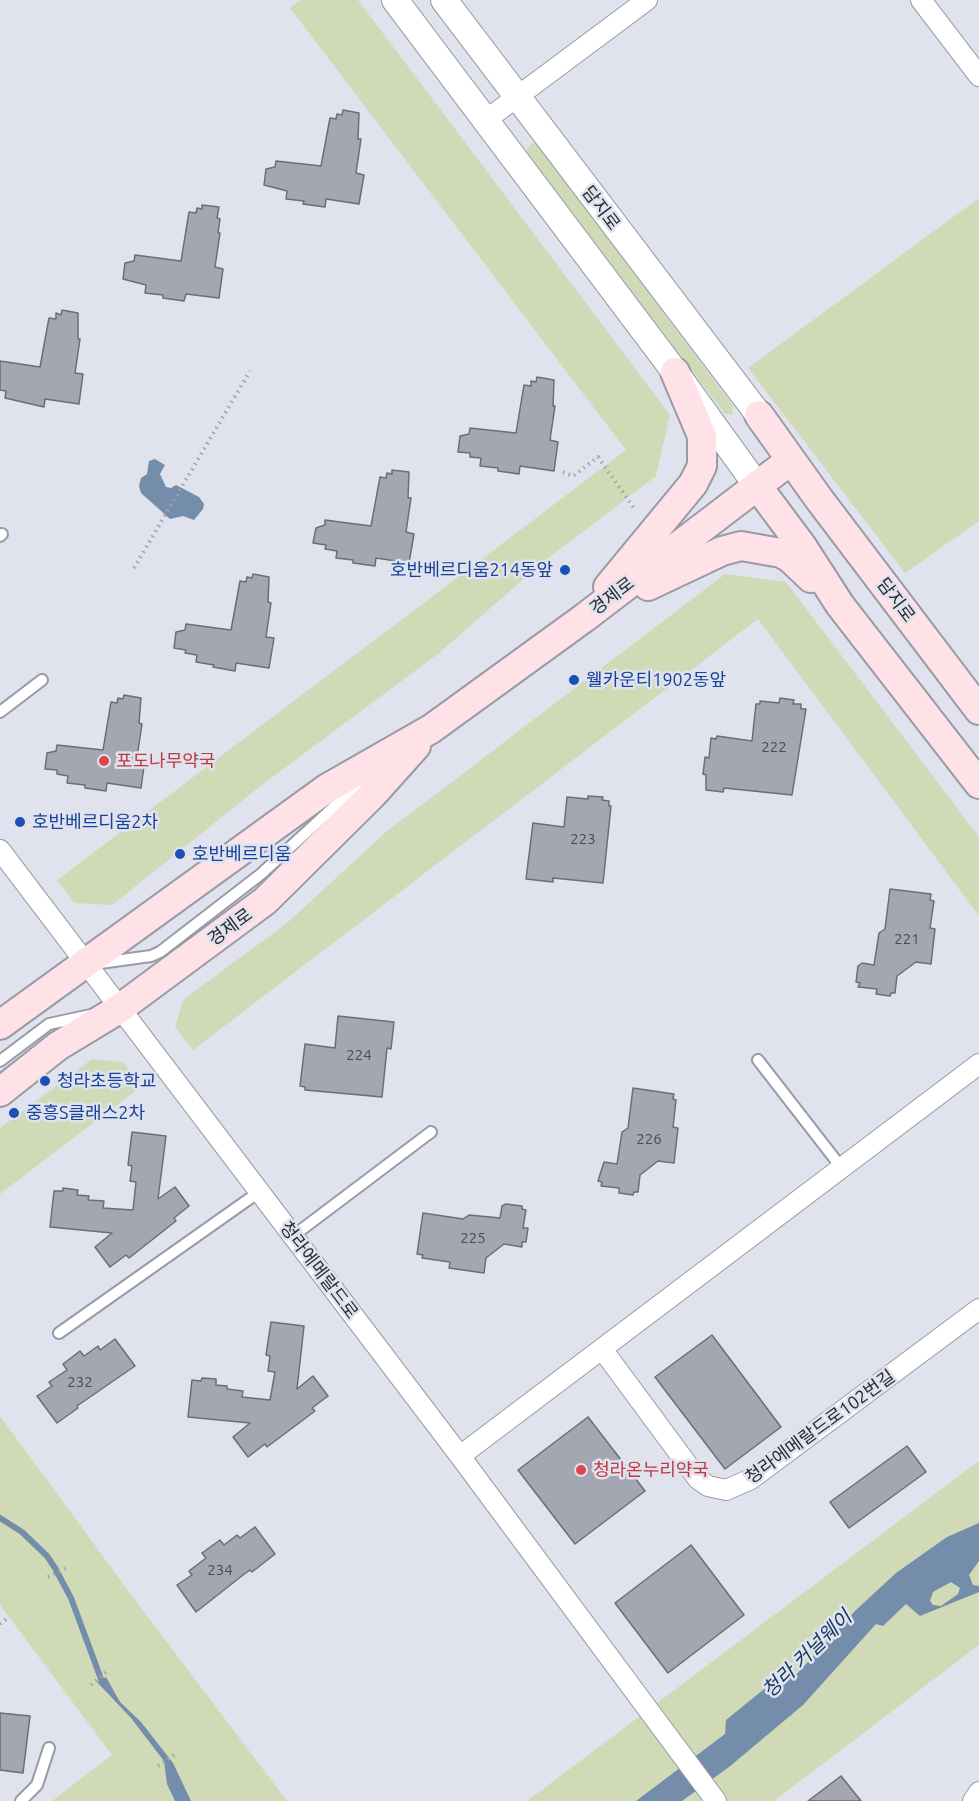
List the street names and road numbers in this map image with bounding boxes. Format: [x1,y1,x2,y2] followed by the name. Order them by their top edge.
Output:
[577,182,625,234] street label: 담지로
[586,572,638,620] street label: 경제로
[872,574,920,626] street label: 담지로
[204,904,256,950] street label: 경제로
[275,1217,363,1323] street label: 청라에메랄드로
[741,1366,899,1488] street label: 청라에메랄드로102번길

